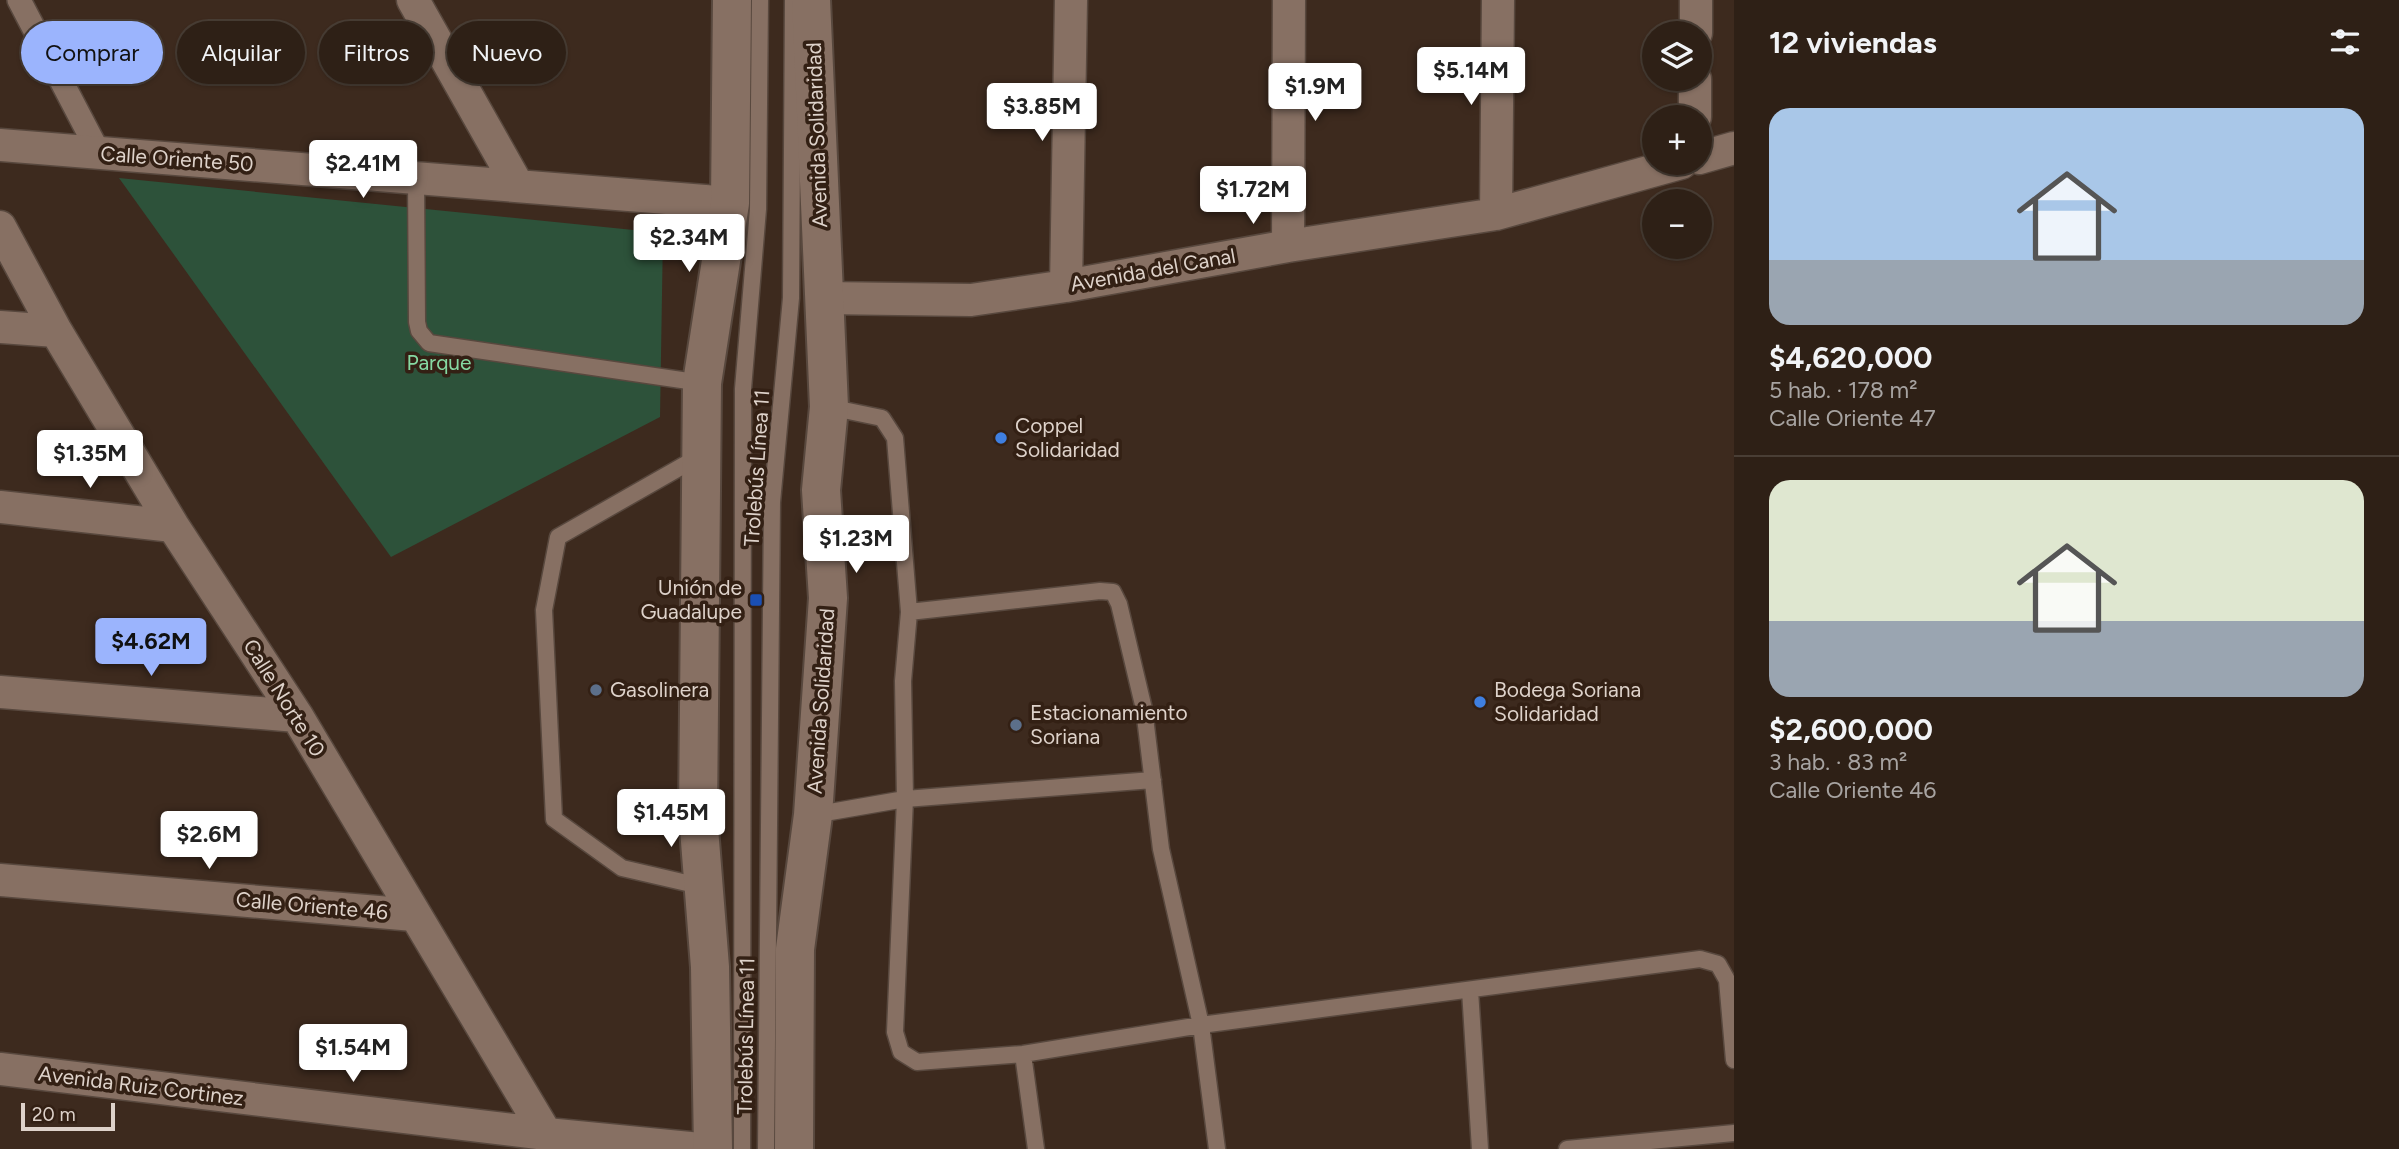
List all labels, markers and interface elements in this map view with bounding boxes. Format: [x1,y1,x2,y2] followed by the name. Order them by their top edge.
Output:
[21,21,163,84] chip: Comprar
[177,21,305,84] chip: Alquilar
[319,21,433,84] chip: Filtros
[447,21,566,84] chip: Nuevo
[1642,21,1712,259] map controls
[1642,21,1712,91] button: layers
[2326,23,2364,61] icon: filters
[1769,24,1937,61] text: 12 viviendas
[801,42,832,228] street label: Avenida Solidaridad
[1414,48,1528,107] pin: $5.14M
[1433,56,1509,84] text: $5.14M
[1266,64,1364,123] pin: $1.9M
[1284,72,1346,100] text: $1.9M
[985,83,1099,143] pin: $3.85M
[1003,92,1081,120] text: $3.85M
[1642,105,1712,175] button: +
[306,140,420,200] pin: $2.41M
[100,141,254,176] street label: Calle Oriente 50
[325,149,401,177] text: $2.41M
[2004,153,2130,279] icon: home
[1196,166,1310,226] pin: $1.72M
[1216,175,1290,203] text: $1.72M
[1642,189,1712,259] button: −
[632,215,746,274] pin: $2.34M
[650,223,728,251] text: $2.34M
[1068,243,1238,296] street label: Avenida del Canal
[1769,339,1933,376] text: $4,620,000
[406,350,472,375] park label: Parque
[1769,376,1917,404] text: 5 hab. · 178 m²
[739,389,774,547] street label: Trolebús Línea 11
[1769,404,1936,432] text: Calle Oriente 47
[1015,413,1120,462] place label: Coppel Solidaridad
[33,430,147,490] pin: $1.35M
[993,430,1009,446] marker: Coppel Solidaridad
[53,439,127,467] text: $1.35M
[799,516,913,575] pin: $1.23M
[819,524,893,552] text: $1.23M
[2004,525,2130,651] icon: home
[640,575,742,624] place label: Unión de Guadalupe
[748,592,764,608] marker: Unión de Guadalupe
[802,607,839,795] street label: Avenida Solidaridad
[94,618,208,678] pin: $4.62M
[111,627,191,655] text: $4.62M
[238,634,331,761] street label: Calle Norte 10
[610,677,709,702] place label: Gasolinera
[1494,677,1641,726] place label: Bodega Soriana Solidaridad
[588,682,604,698] marker: Gasolinera
[1472,694,1488,710] marker: Bodega Soriana Solidaridad
[1030,700,1188,749] place label: Estacionamiento Soriana
[1769,711,1933,748] text: $2,600,000
[1008,717,1024,733] marker: Estacionamiento Soriana
[1769,748,1907,776] text: 3 hab. · 83 m²
[1769,776,1936,804] text: Calle Oriente 46
[614,790,728,849] pin: $1.45M
[633,798,709,826] text: $1.45M
[160,812,258,871] pin: $2.6M
[177,820,241,848] text: $2.6M
[235,886,389,925] street label: Calle Oriente 46
[732,957,759,1115] street label: Trolebús Línea 11
[296,1024,410,1084] pin: $1.54M
[315,1033,391,1061] text: $1.54M
[37,1060,245,1111] street label: Avenida Ruiz Cortinez
[21,1100,116,1132] scale bar
[32,1103,76,1126] text: 20 m

